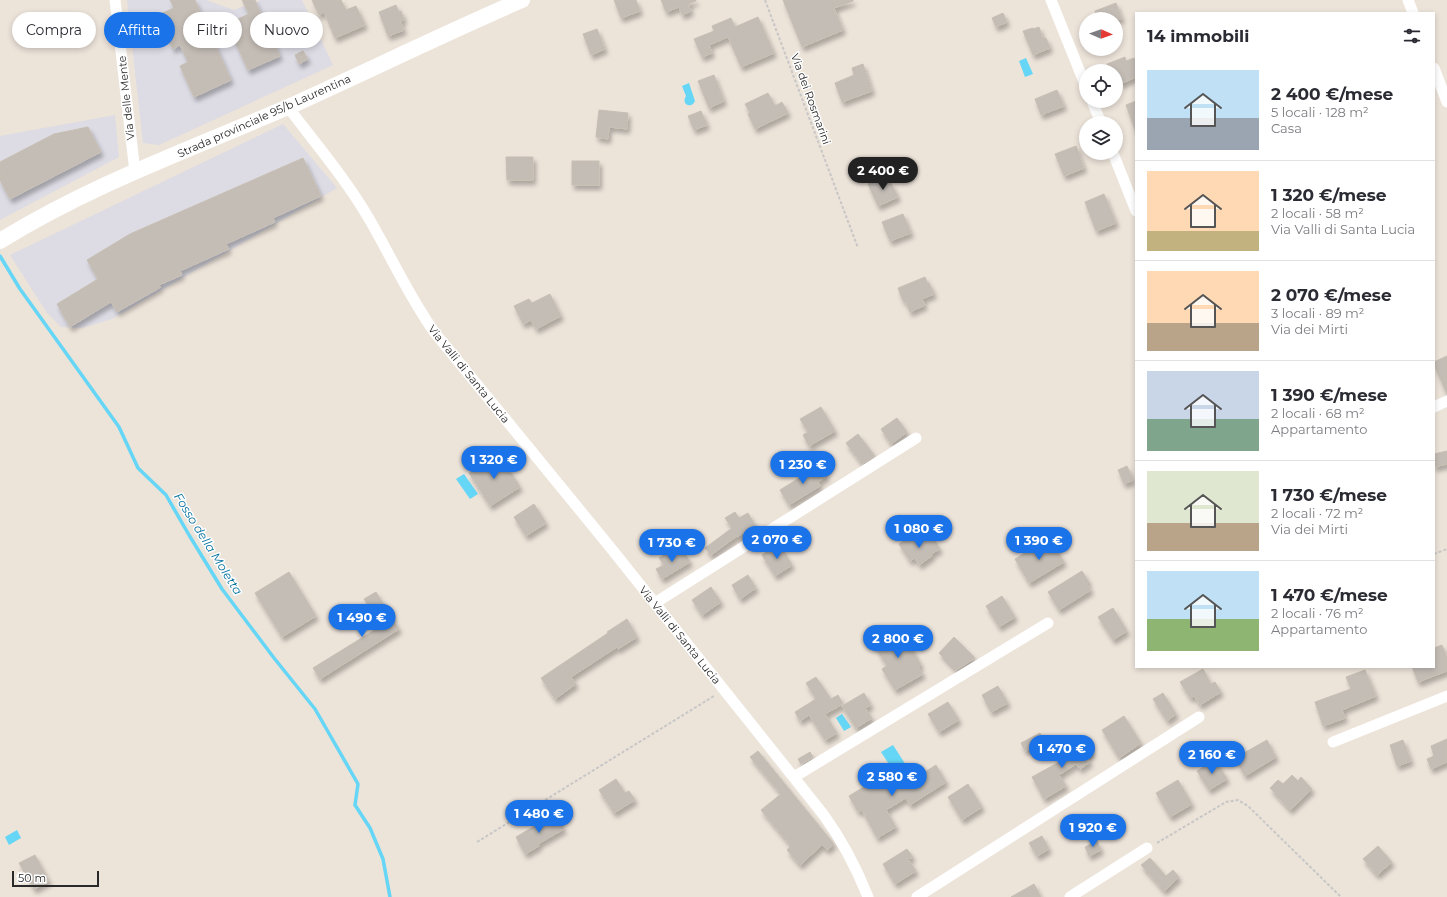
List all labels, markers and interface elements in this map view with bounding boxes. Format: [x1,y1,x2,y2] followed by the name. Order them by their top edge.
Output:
[12,12,96,48] chip: Compra
[104,12,175,48] chip: Affitta
[183,12,242,48] chip: Filtri
[250,12,323,48] chip: Nuovo
[1079,12,1123,56] north arrow
[1079,12,1123,160] map controls
[1401,25,1423,47] icon: filters
[1147,26,1249,46] text: 14 immobili
[788,52,834,146] street label: Via dei Rosmarini
[115,55,137,141] street label: Via delle Mente
[1079,64,1123,108] button: locate
[175,71,353,161] street label: Strada provinciale 95/b Laurentina
[1271,84,1393,104] text: 2 400 €/mese
[1179,86,1227,134] icon: home
[1271,104,1369,120] text: 5 locali · 128 m²
[1079,116,1123,160] button: layers
[1271,120,1302,136] text: Casa
[846,157,920,191] pin: 2 400 €
[857,162,909,178] text: 2 400 €
[1271,185,1387,205] text: 1 320 €/mese
[1179,187,1227,235] icon: home
[1271,205,1364,221] text: 2 locali · 58 m²
[1271,221,1415,237] text: Via Valli di Santa Lucia
[1271,285,1392,305] text: 2 070 €/mese
[1179,287,1227,335] icon: home
[1271,305,1364,321] text: 3 locali · 89 m²
[1271,321,1348,337] text: Via dei Mirti
[425,322,513,426] street label: Via Valli di Santa Lucia
[1271,385,1387,405] text: 1 390 €/mese
[1179,387,1227,435] icon: home
[1271,405,1365,421] text: 2 locali · 68 m²
[1271,421,1367,437] text: Appartamento
[457,446,531,480] pin: 1 320 €
[470,451,518,467] text: 1 320 €
[766,451,840,485] pin: 1 230 €
[779,456,827,472] text: 1 230 €
[1271,485,1387,505] text: 1 730 €/mese
[1179,487,1227,535] icon: home
[171,490,246,597] water label: Fosso della Moletta
[1271,505,1363,521] text: 2 locali · 72 m²
[882,515,956,549] pin: 1 080 €
[894,520,944,536] text: 1 080 €
[1271,521,1348,537] text: Via dei Mirti
[740,526,814,560] pin: 2 070 €
[1002,527,1076,561] pin: 1 390 €
[635,529,709,563] pin: 1 730 €
[752,531,802,547] text: 2 070 €
[1015,532,1063,548] text: 1 390 €
[648,534,696,550] text: 1 730 €
[636,583,724,687] street label: Via Valli di Santa Lucia
[1271,585,1388,605] text: 1 470 €/mese
[1179,587,1227,635] icon: home
[325,604,399,638] pin: 1 490 €
[1271,605,1364,621] text: 2 locali · 76 m²
[337,609,387,625] text: 1 490 €
[1271,621,1367,637] text: Appartamento
[861,625,935,659] pin: 2 800 €
[872,630,924,646] text: 2 800 €
[1025,735,1099,769] pin: 1 470 €
[1038,740,1086,756] text: 1 470 €
[1175,741,1249,775] pin: 2 160 €
[1188,746,1236,762] text: 2 160 €
[855,763,929,797] pin: 2 580 €
[867,768,917,784] text: 2 580 €
[502,800,576,834] pin: 1 480 €
[514,805,564,821] text: 1 480 €
[1056,814,1130,848] pin: 1 920 €
[1069,819,1117,835] text: 1 920 €
[12,869,99,888] scale bar
[18,871,46,885] text: 50 m

